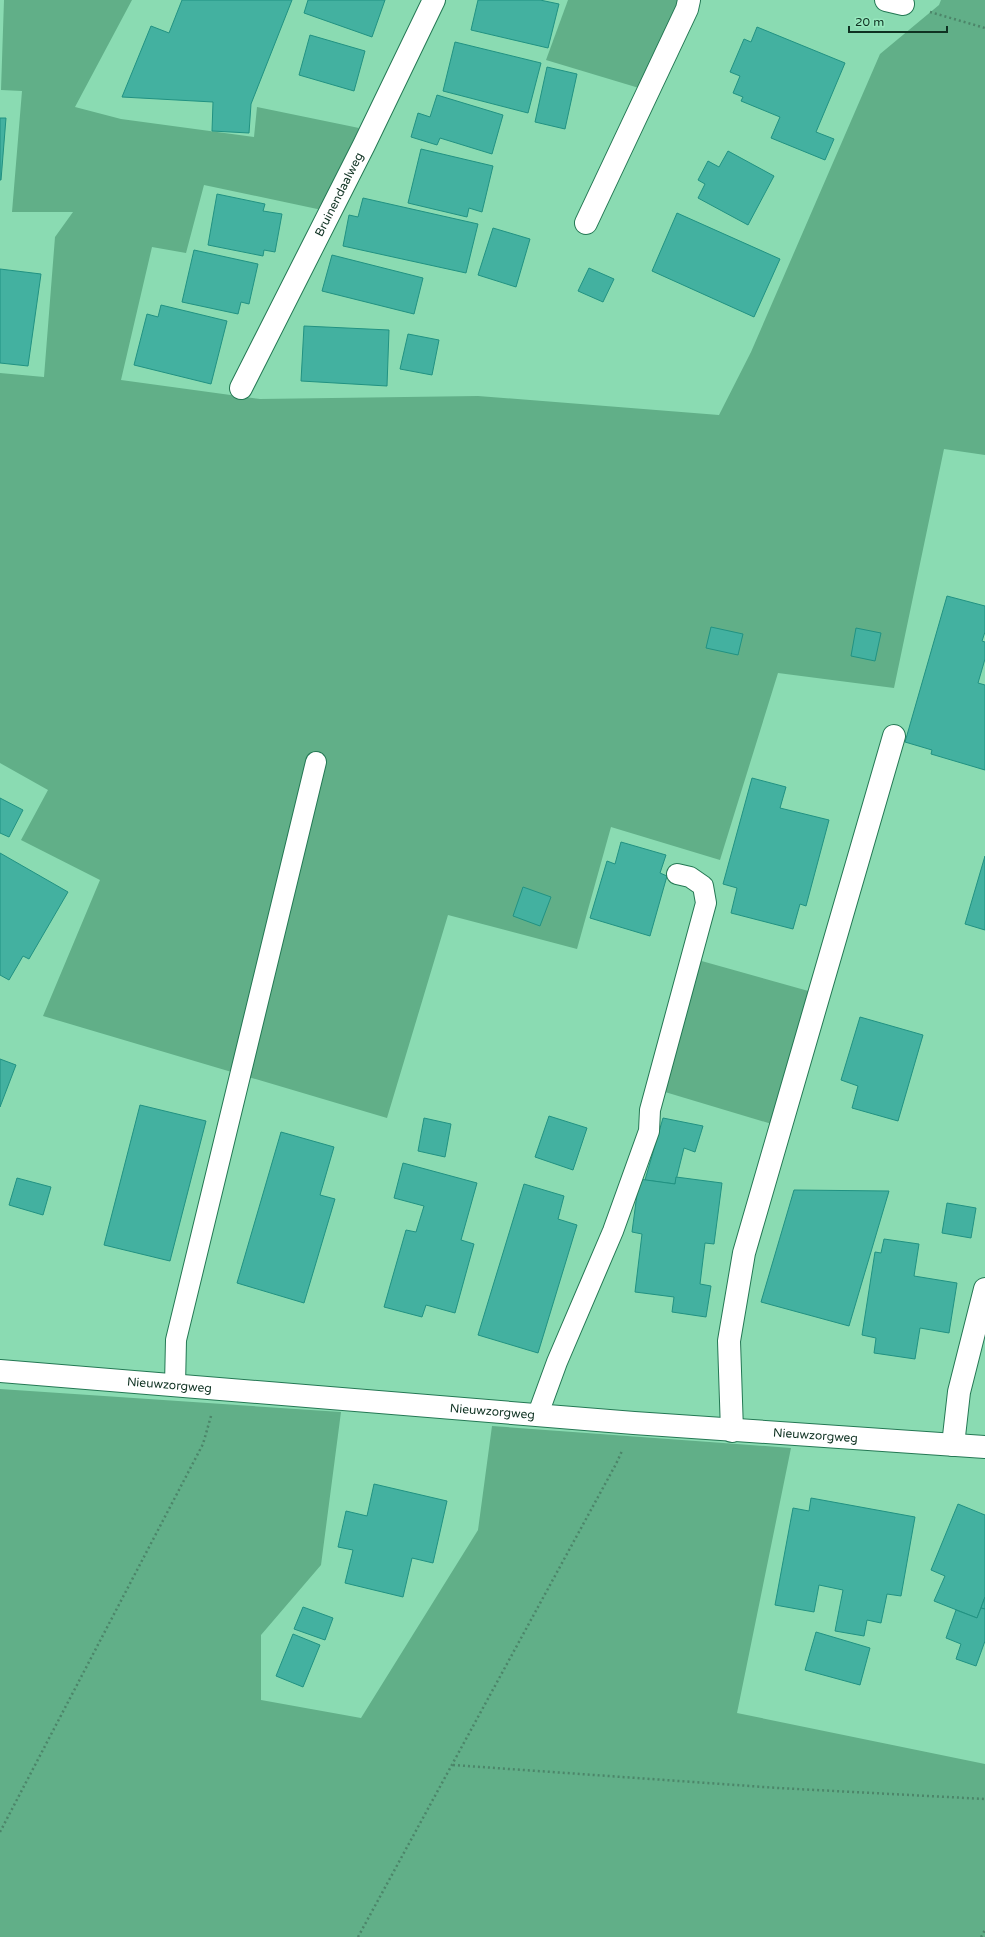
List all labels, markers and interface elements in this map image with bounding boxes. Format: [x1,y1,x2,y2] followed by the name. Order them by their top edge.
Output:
[849,8,947,34] scale bar
[855,15,884,29] text: 20 m
[312,150,366,239] street label: Bruinendaalweg
[126,1374,212,1395] street label: Nieuwzorgweg
[449,1401,535,1422] street label: Nieuwzorgweg
[772,1426,858,1445] street label: Nieuwzorgweg

